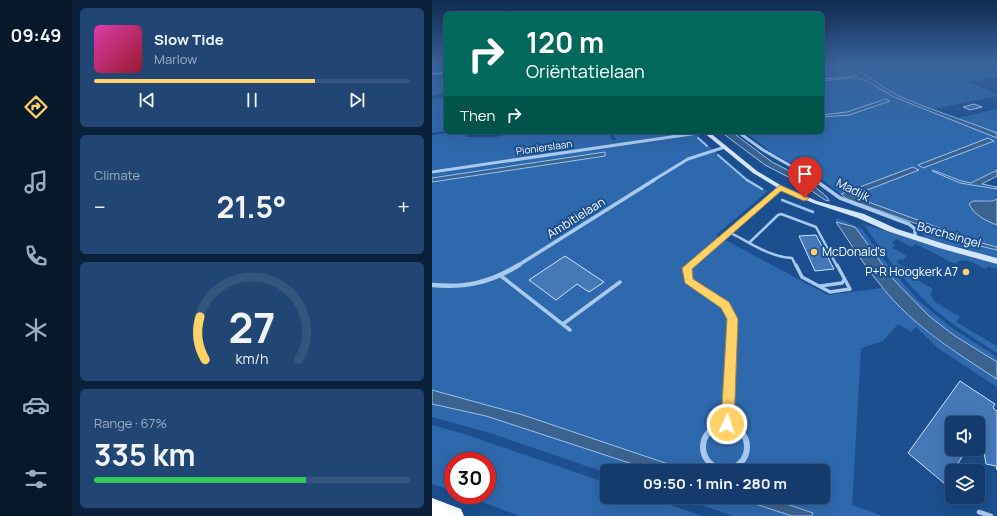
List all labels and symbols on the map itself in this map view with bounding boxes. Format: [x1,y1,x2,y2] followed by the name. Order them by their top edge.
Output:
[515,136,573,158] street label: Pionierslaan
[788,157,822,198] pin
[833,174,874,206] street label: Madijk
[543,193,608,242] street label: Ambitielaan
[915,217,983,252] street label: Borchsingel
[822,243,886,260] place label: McDonald's
[809,247,819,257] marker: McDonald's
[865,263,958,280] place label: P+R Hoogkerk A7
[961,267,971,277] marker: P+R Hoogkerk A7
[706,403,748,445] position arrow
[444,452,496,504] speed limit sign: 30

